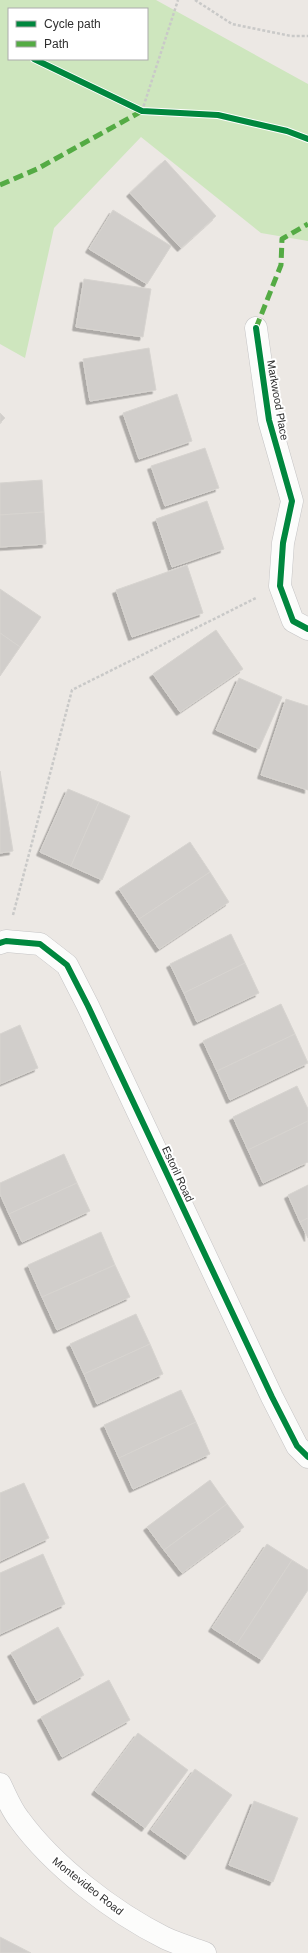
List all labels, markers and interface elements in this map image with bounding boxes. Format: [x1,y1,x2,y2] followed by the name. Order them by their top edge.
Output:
[8,8,148,60] legend
[44,17,101,31] text: Cycle path
[44,37,69,51] text: Path
[265,359,291,441] street label: Markwood Place
[160,1144,196,1204] street label: Estoril Road
[50,1855,126,1917] street label: Montevideo Road

